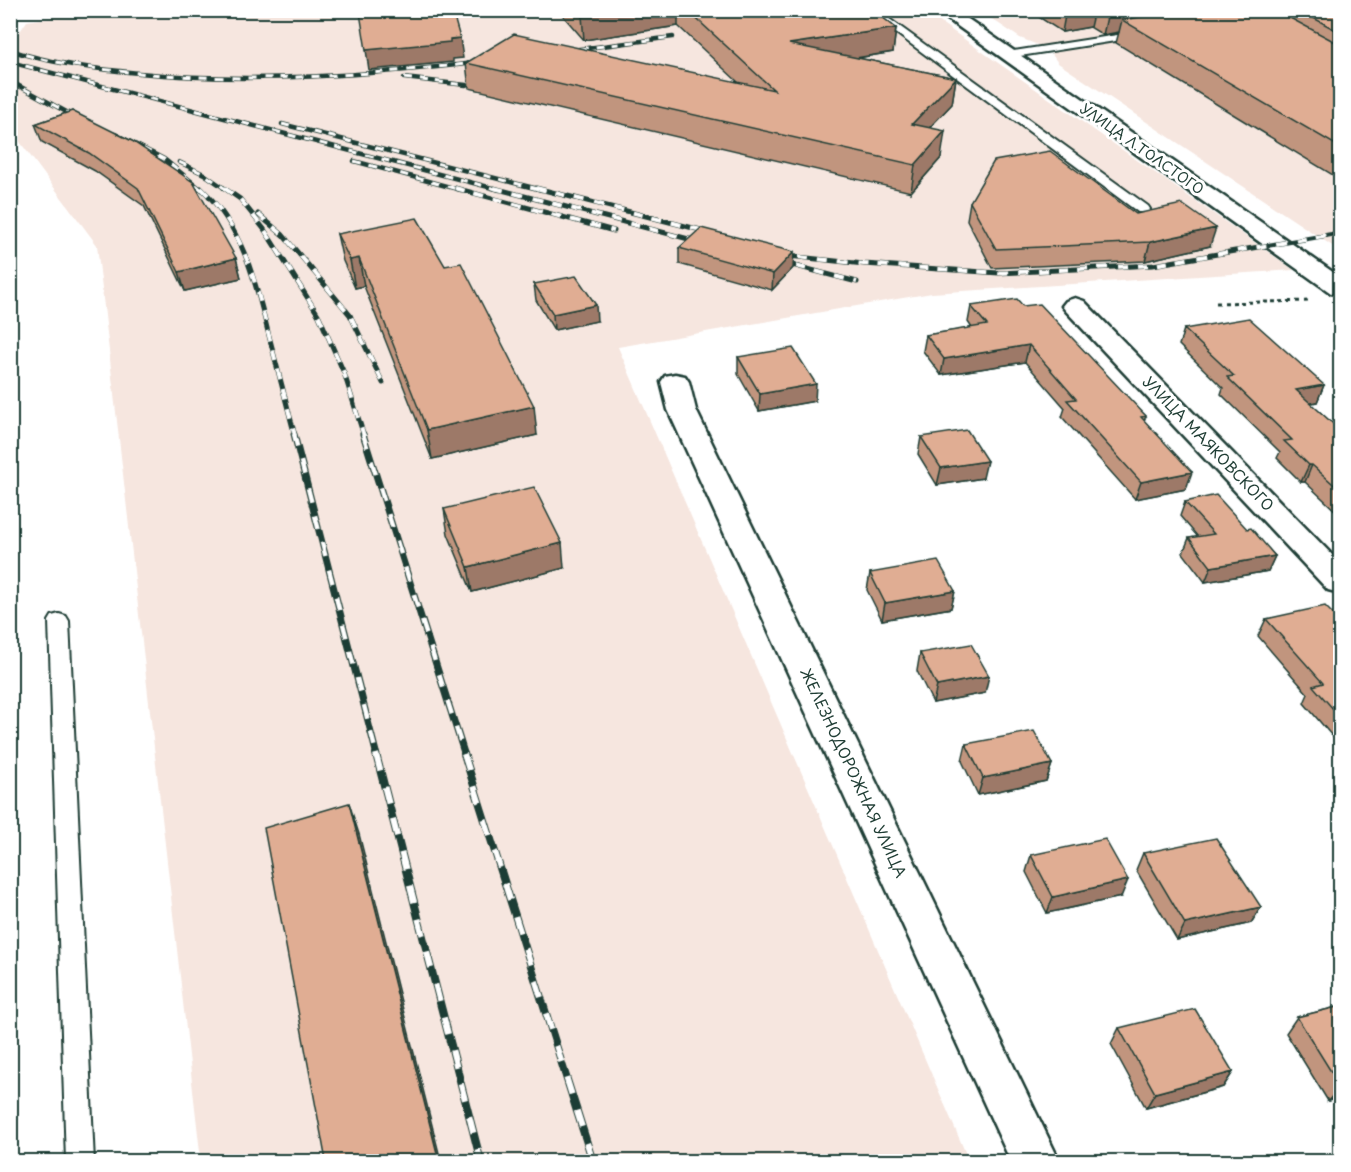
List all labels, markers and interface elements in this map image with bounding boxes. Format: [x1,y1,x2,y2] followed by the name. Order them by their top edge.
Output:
[1076,98,1208,199] street label: УЛИЦА Л.ТОЛСТОГО
[1138,370,1280,516] street label: УЛИЦА МАЯКОВСКОГО
[796,664,913,881] street label: ЖЕЛЕЗНОДОРОЖНАЯ УЛИЦА

